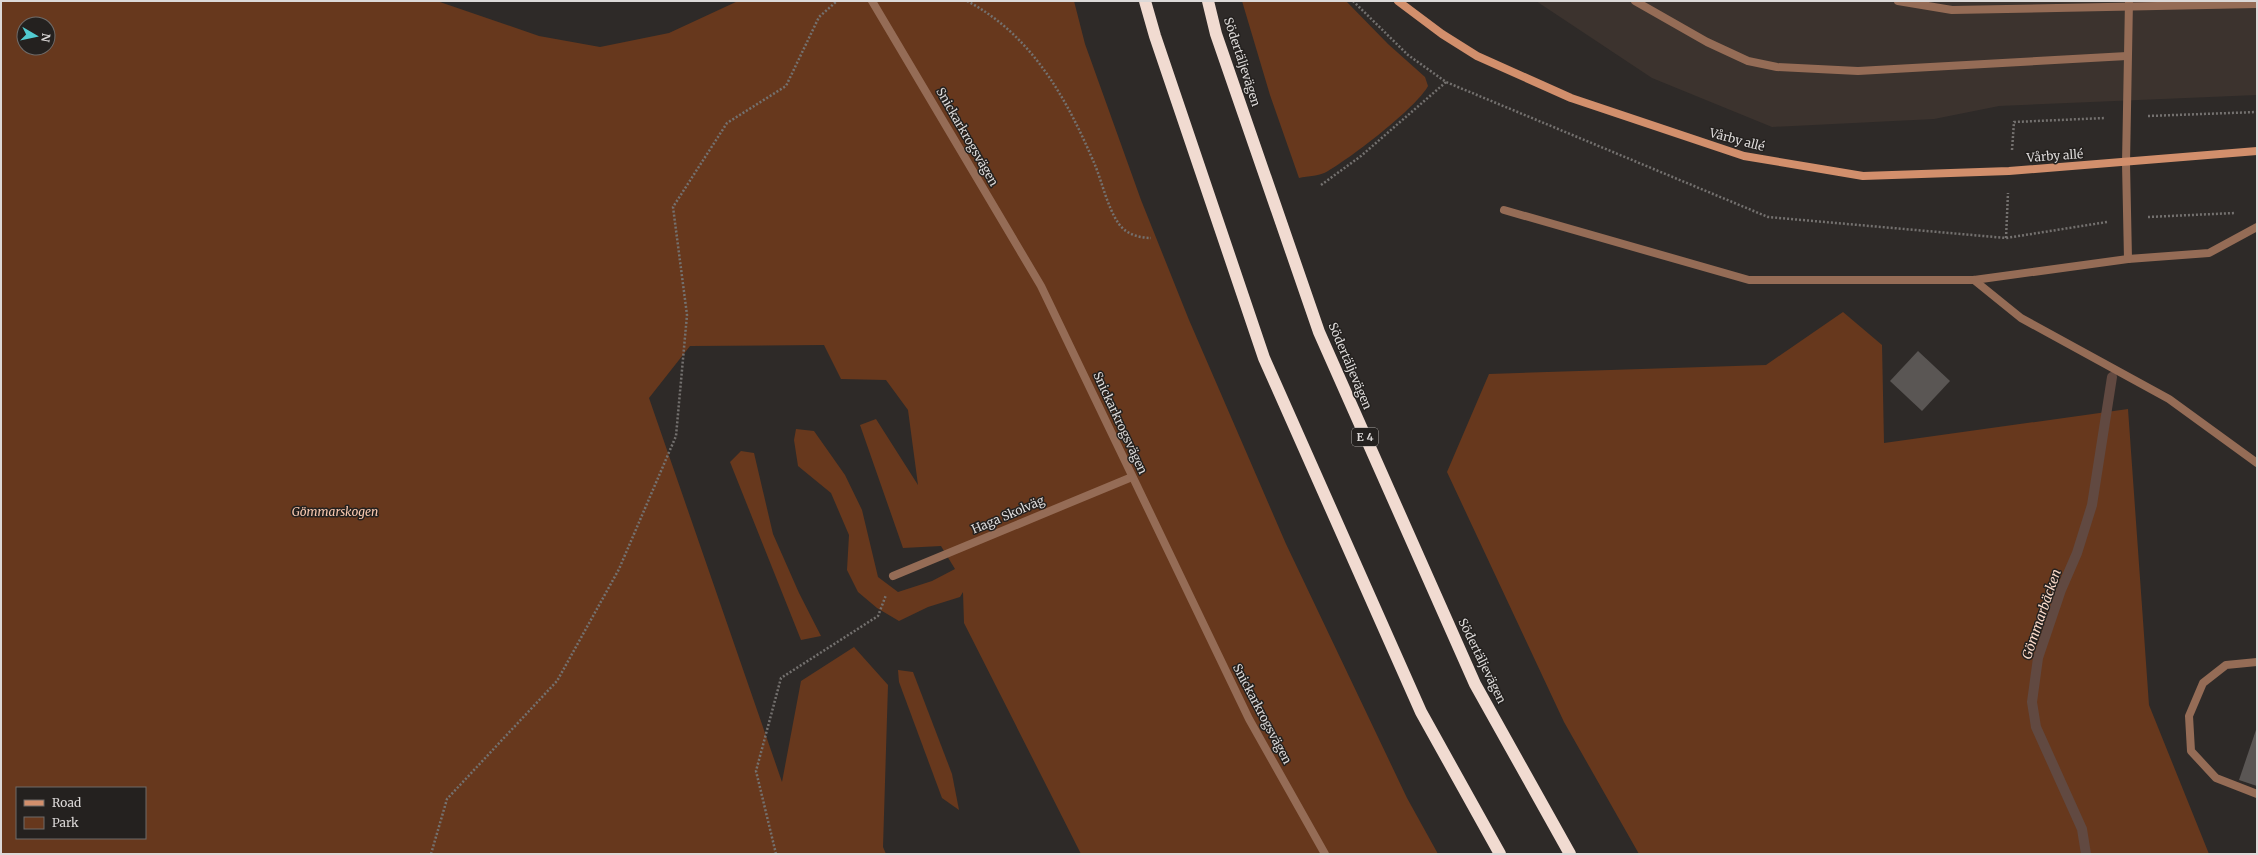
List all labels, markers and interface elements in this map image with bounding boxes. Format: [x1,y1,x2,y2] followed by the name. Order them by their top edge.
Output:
[1221,15,1264,108] street label: Södertäljevägen
[16,16,56,56] north arrow
[38,32,53,43] text: N
[933,85,1002,189] street label: Snickarkrogsvägen
[1707,125,1766,154] street label: Vårby allé
[2025,146,2084,165] street label: Vårby allé
[1325,320,1376,412] street label: Södertäljevägen
[1090,369,1151,476] street label: Snickarkrogsvägen
[1352,428,1378,446] road number: E 4
[969,492,1047,537] street label: Haga Skolväg
[292,504,378,519] park label: Gömmarskogen
[2018,567,2065,661] water label: Gömmarbäcken
[1455,616,1510,706] street label: Södertäljevägen
[1230,661,1295,766] street label: Snickarkrogsvägen
[16,787,146,839] legend
[52,795,81,810] text: Road
[52,815,79,830] text: Park

